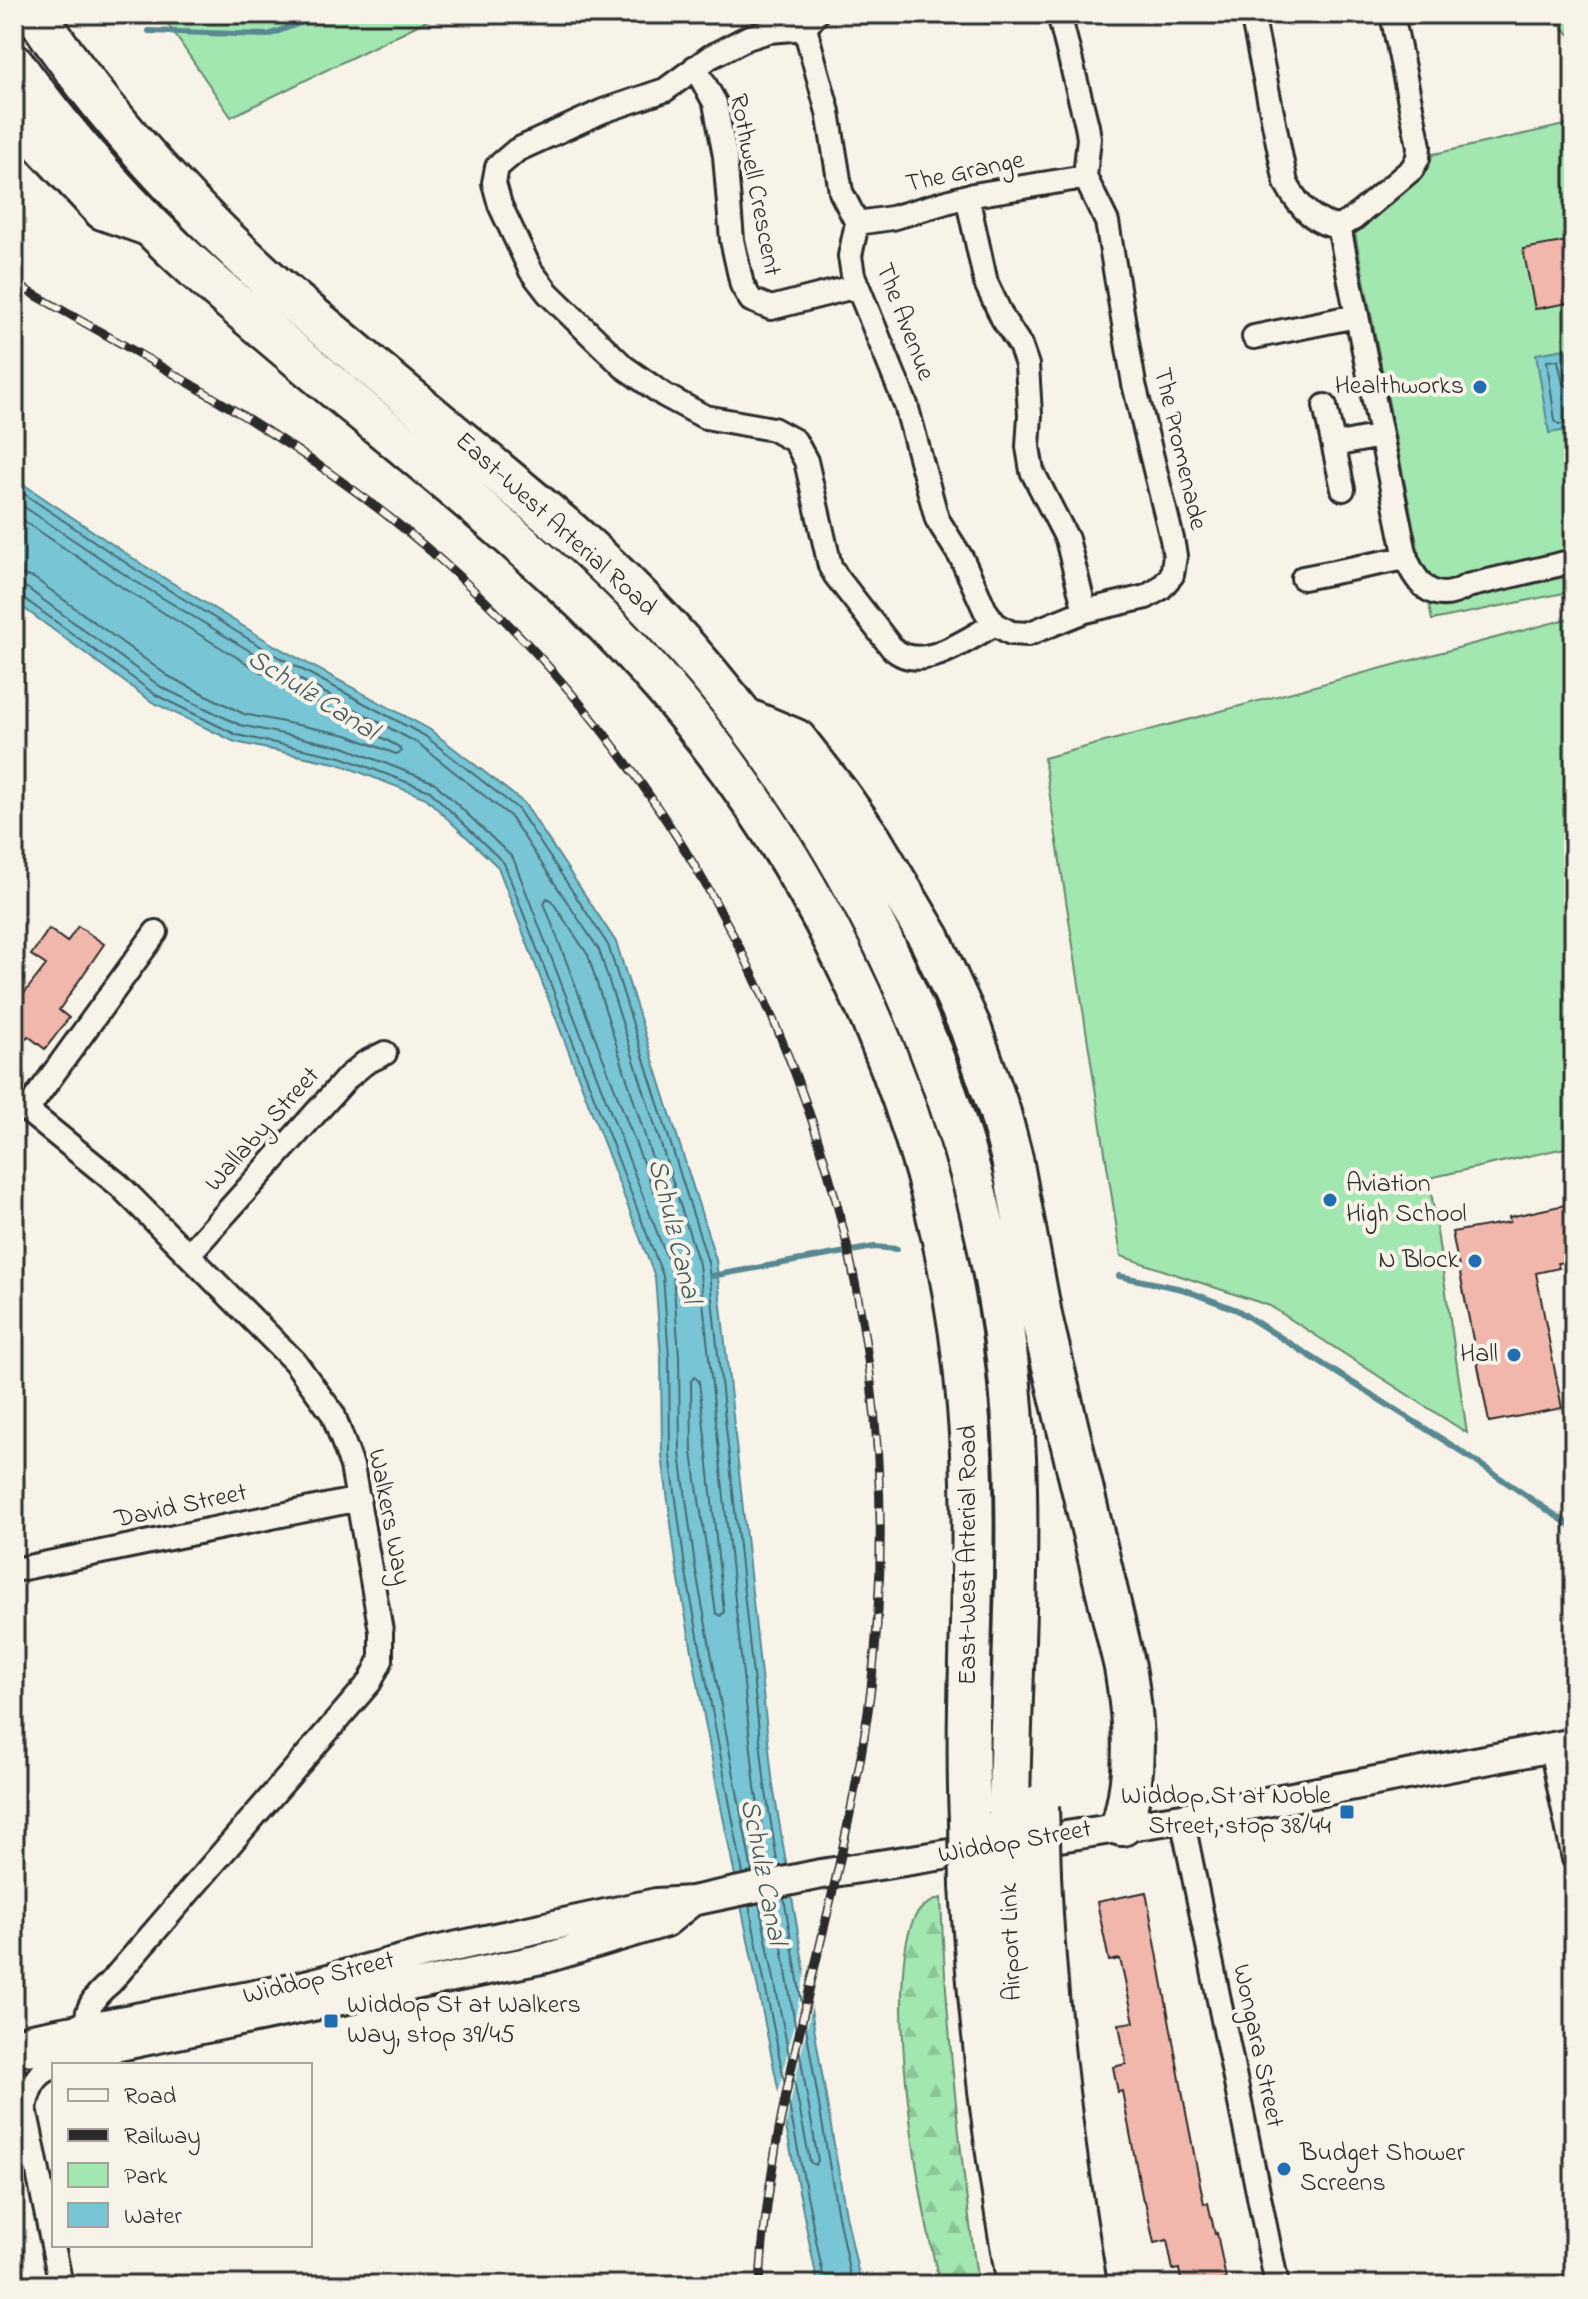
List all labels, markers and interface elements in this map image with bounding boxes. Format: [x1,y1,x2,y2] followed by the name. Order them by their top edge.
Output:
[718,91,790,280] street label: Rothwell Crescent
[902,142,1028,204] street label: The Grange
[864,258,944,387] street label: The Avenue
[1142,364,1216,534] street label: The Promenade
[1335,368,1464,406] place label: Healthworks
[1471,378,1489,396] marker: Healthworks
[446,424,665,627] street label: East-West Arterial Road
[239,640,388,754] water label: Schulz Canal
[196,1059,330,1201] street label: Wallaby Street
[635,1155,711,1311] water label: Schulz Canal
[1346,1166,1467,1234] place label: Aviation High School
[1321,1191,1339,1209] marker: Aviation High School
[1378,1242,1460,1280] place label: N Block
[1466,1252,1484,1270] marker: N Block
[1460,1336,1498,1374] place label: Hall
[1505,1346,1523,1364] marker: Hall
[950,1424,988,1685] street label: East-West Arterial Road
[356,1446,420,1588] street label: Walkers Way
[110,1474,251,1540] street label: David Street
[1121,1778,1331,1846] place label: Widdop St at Noble Street, stop 38/44
[728,1796,797,1951] water label: Schulz Canal
[1338,1803,1356,1821] marker: Widdop St at Noble Street, stop 38/44
[935,1811,1095,1875] street label: Widdop Street
[991,1882,1033,2002] street label: Airport Link
[239,1942,399,2016] street label: Widdop Street
[1221,1961,1293,2132] street label: Wongara Street
[347,1987,581,2055] place label: Widdop St at Walkers Way, stop 39/45
[322,2012,340,2030] marker: Widdop St at Walkers Way, stop 39/45
[52,2063,312,2247] legend
[124,2080,177,2115] text: Road
[124,2120,201,2156] text: Railway
[1299,2135,1466,2203] place label: Budget Shower Screens
[124,2160,168,2195] text: Park
[1275,2160,1293,2178] marker: Budget Shower Screens
[124,2200,182,2235] text: Water

